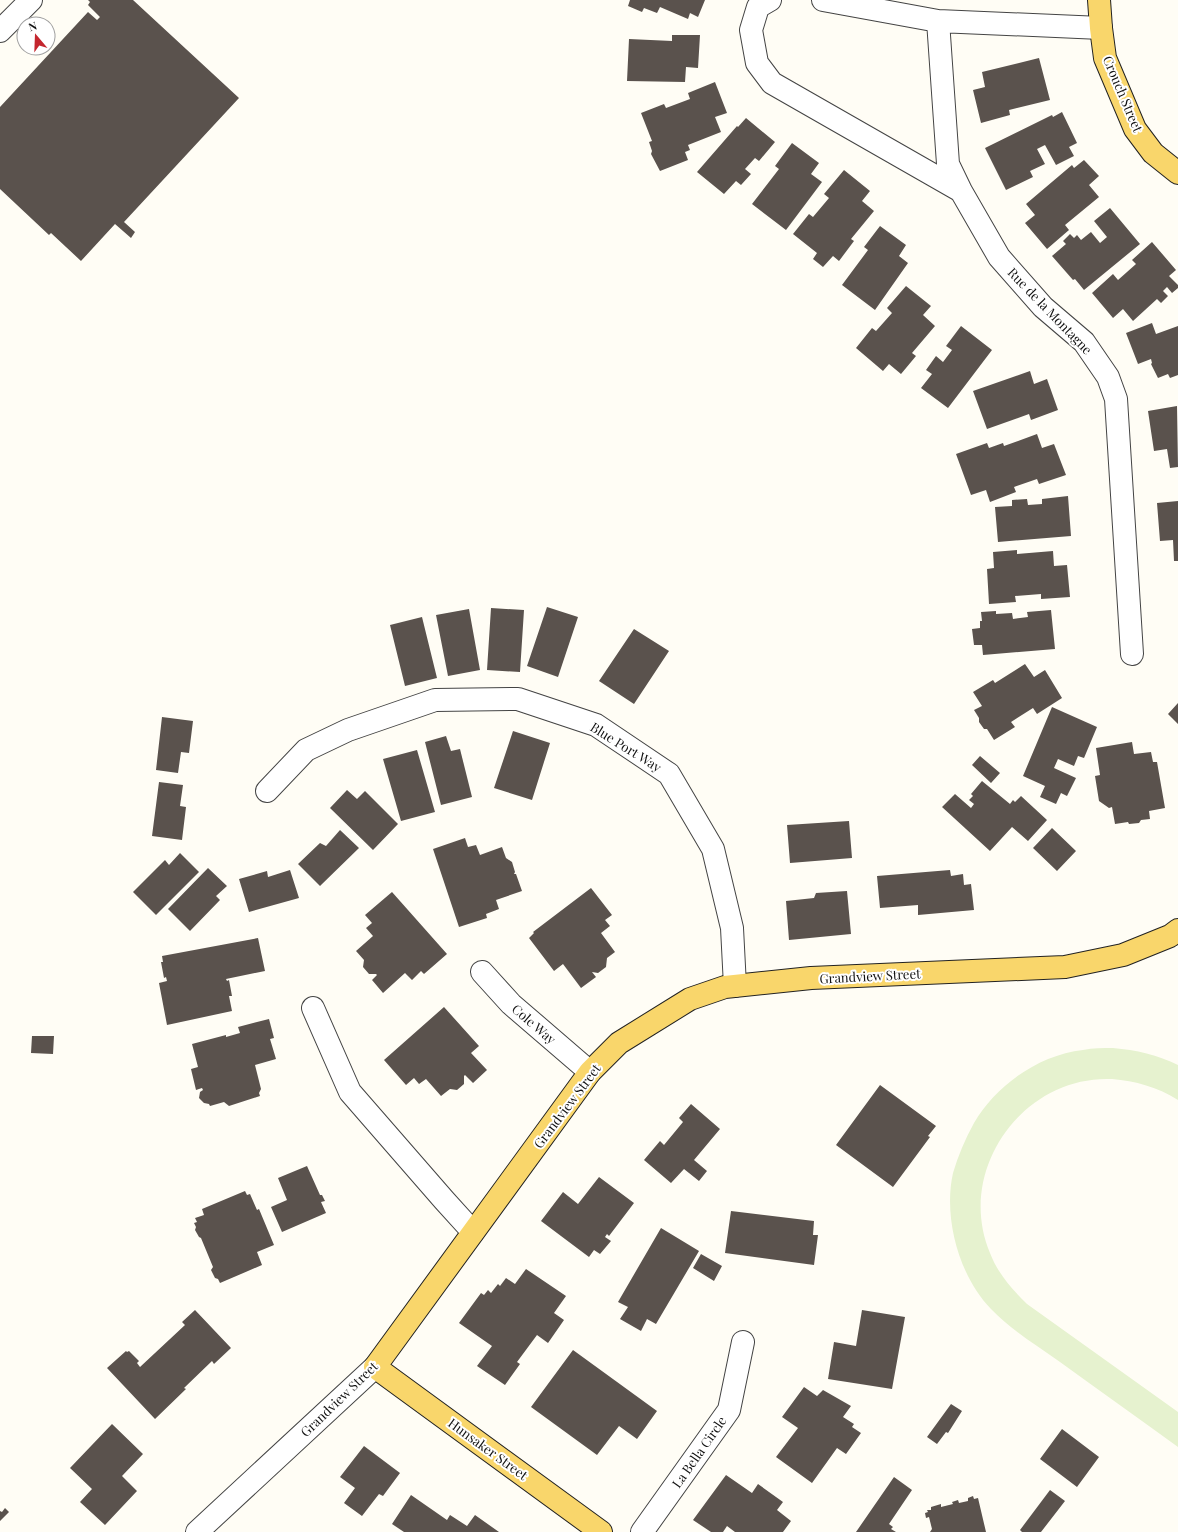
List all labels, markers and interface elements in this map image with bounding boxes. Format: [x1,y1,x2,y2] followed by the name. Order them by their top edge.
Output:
[16,16,56,56] north arrow
[26,18,39,34] text: N
[1100,53,1147,135] street label: Crouch Street
[1005,264,1096,358] street label: Rue de la Montagne
[588,718,665,775] street label: Blue Port Way
[819,964,921,987] street label: Grandview Street
[509,1000,560,1048] street label: Cole Way
[529,1060,604,1151] street label: Grandview Street
[296,1357,381,1440] street label: Grandview Street
[668,1412,730,1491] street label: La Bella Circle
[445,1414,532,1483] street label: Hunsaker Street

